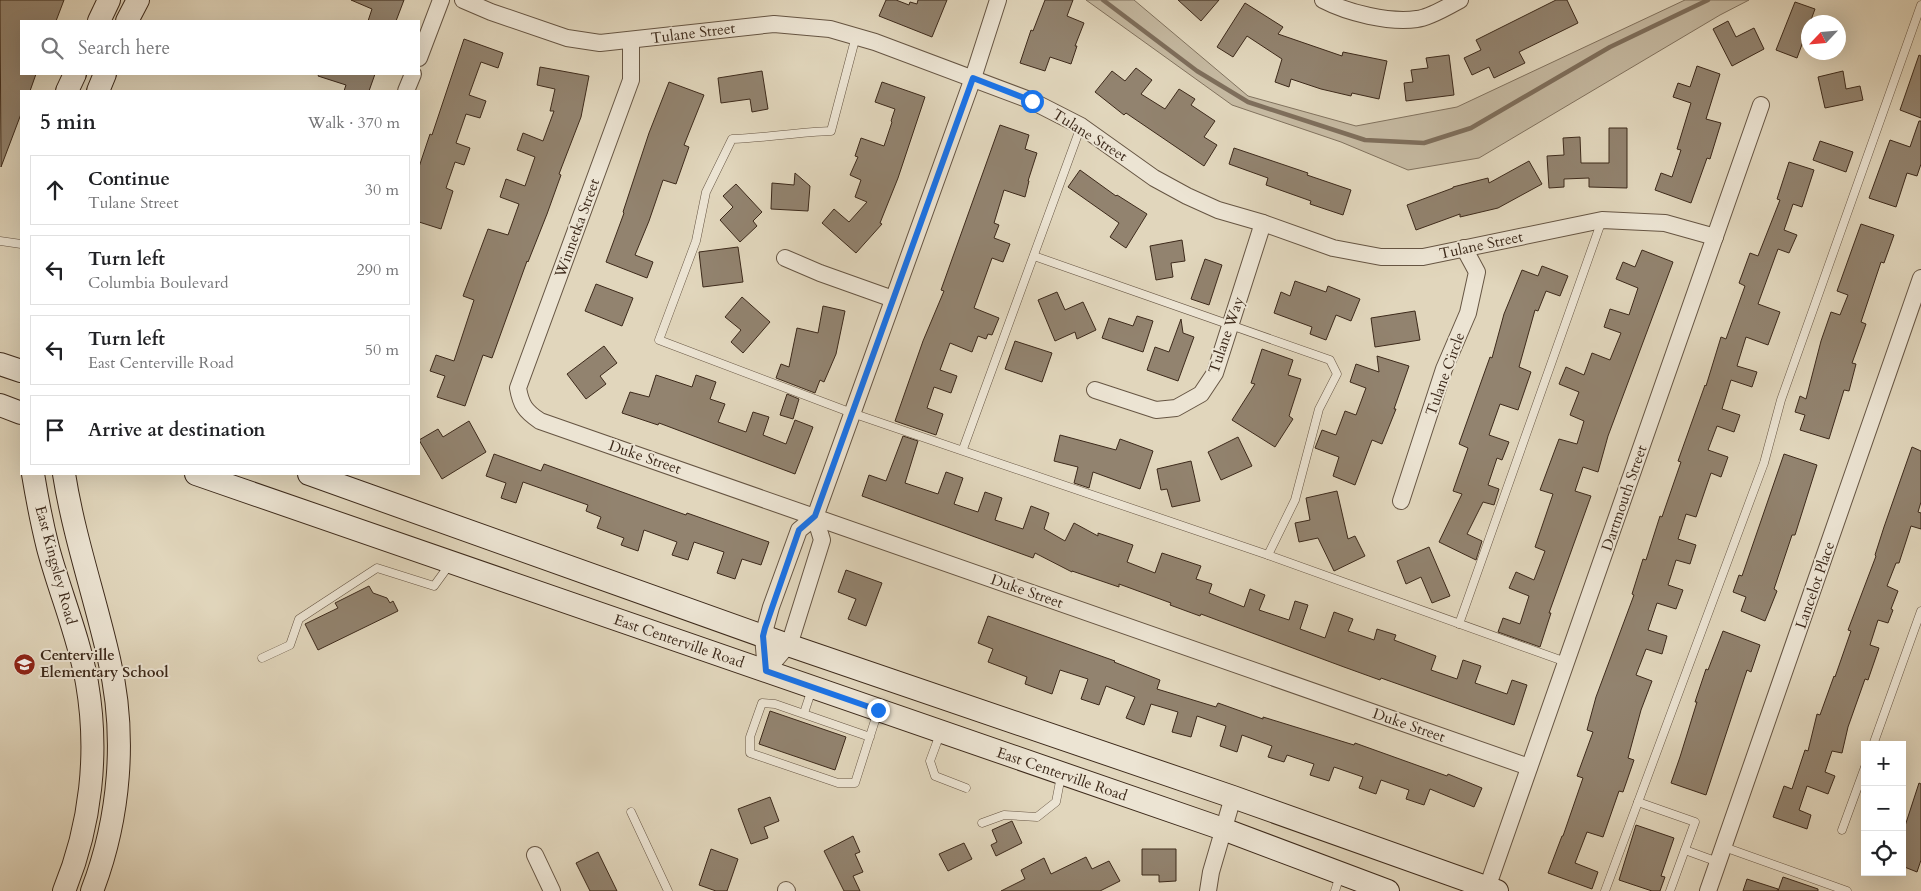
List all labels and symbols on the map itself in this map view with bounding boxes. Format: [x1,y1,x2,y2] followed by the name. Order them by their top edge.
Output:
[1801,15,1846,60] north arrow
[650,18,737,48] street label: Tulane Street
[1021,90,1044,113] route start
[1049,104,1132,166] street label: Tulane Street
[549,175,604,281] street label: Winnetka Street
[1437,226,1525,264] street label: Tulane Street
[1204,294,1248,376] street label: Tulane Way
[1421,329,1469,419] street label: Tulane Circle
[606,435,684,479] street label: Duke Street
[1596,442,1652,554] street label: Dartmouth Street
[31,503,82,627] street label: East Kingsley Road
[1791,538,1839,631] street label: Lancelot Place
[988,569,1066,613] street label: Duke Street
[611,609,747,673] street label: East Centerville Road
[40,645,169,682] place label: Centerville Elementary School
[12,652,36,676] school or university icon: Centerville Elementary School
[867,699,890,722] route end
[1370,703,1448,747] street label: Duke Street
[994,742,1130,806] street label: East Centerville Road

